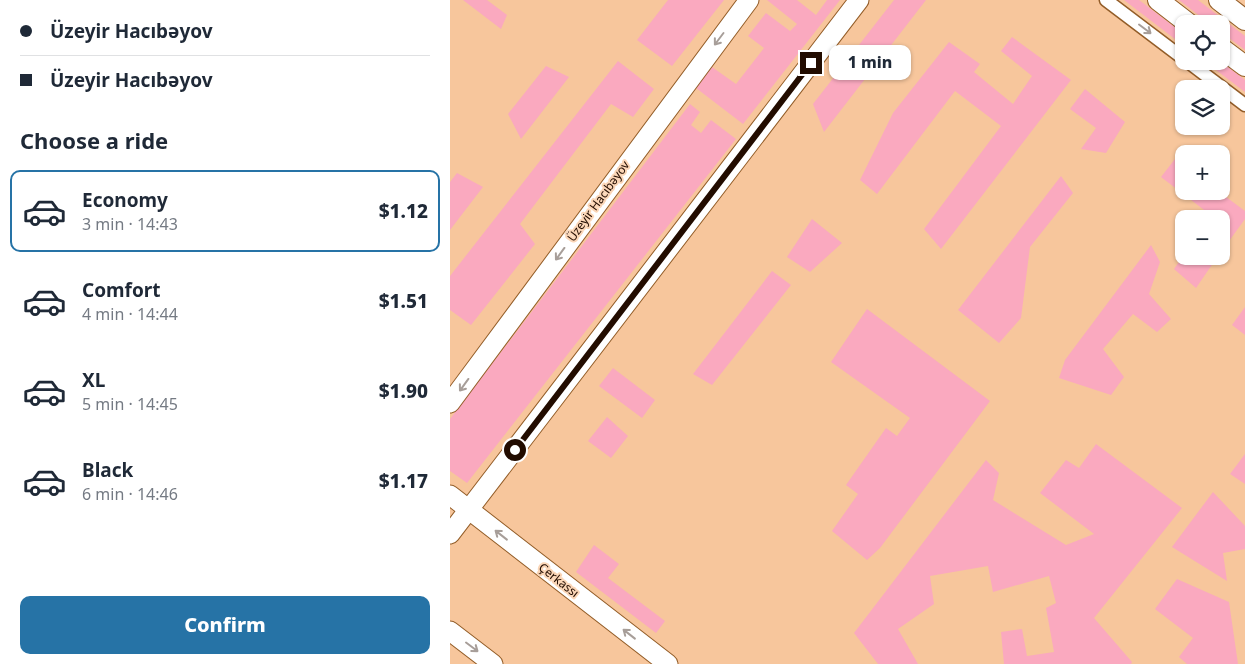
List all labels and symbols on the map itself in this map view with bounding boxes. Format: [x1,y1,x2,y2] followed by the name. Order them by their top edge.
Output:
[1138,24,1151,35] one-way arrow
[714,32,724,46] one-way arrow
[828,46,911,80] callout: 1 min
[800,52,822,74] route end
[563,156,634,245] street label: Üzeyir Hacıbəyov
[555,247,565,261] one-way arrow
[458,377,469,391] one-way arrow
[504,439,526,461] route start
[494,530,508,540] one-way arrow
[535,559,583,601] street label: Çerkassı
[623,629,636,640] one-way arrow
[465,642,478,653] one-way arrow

